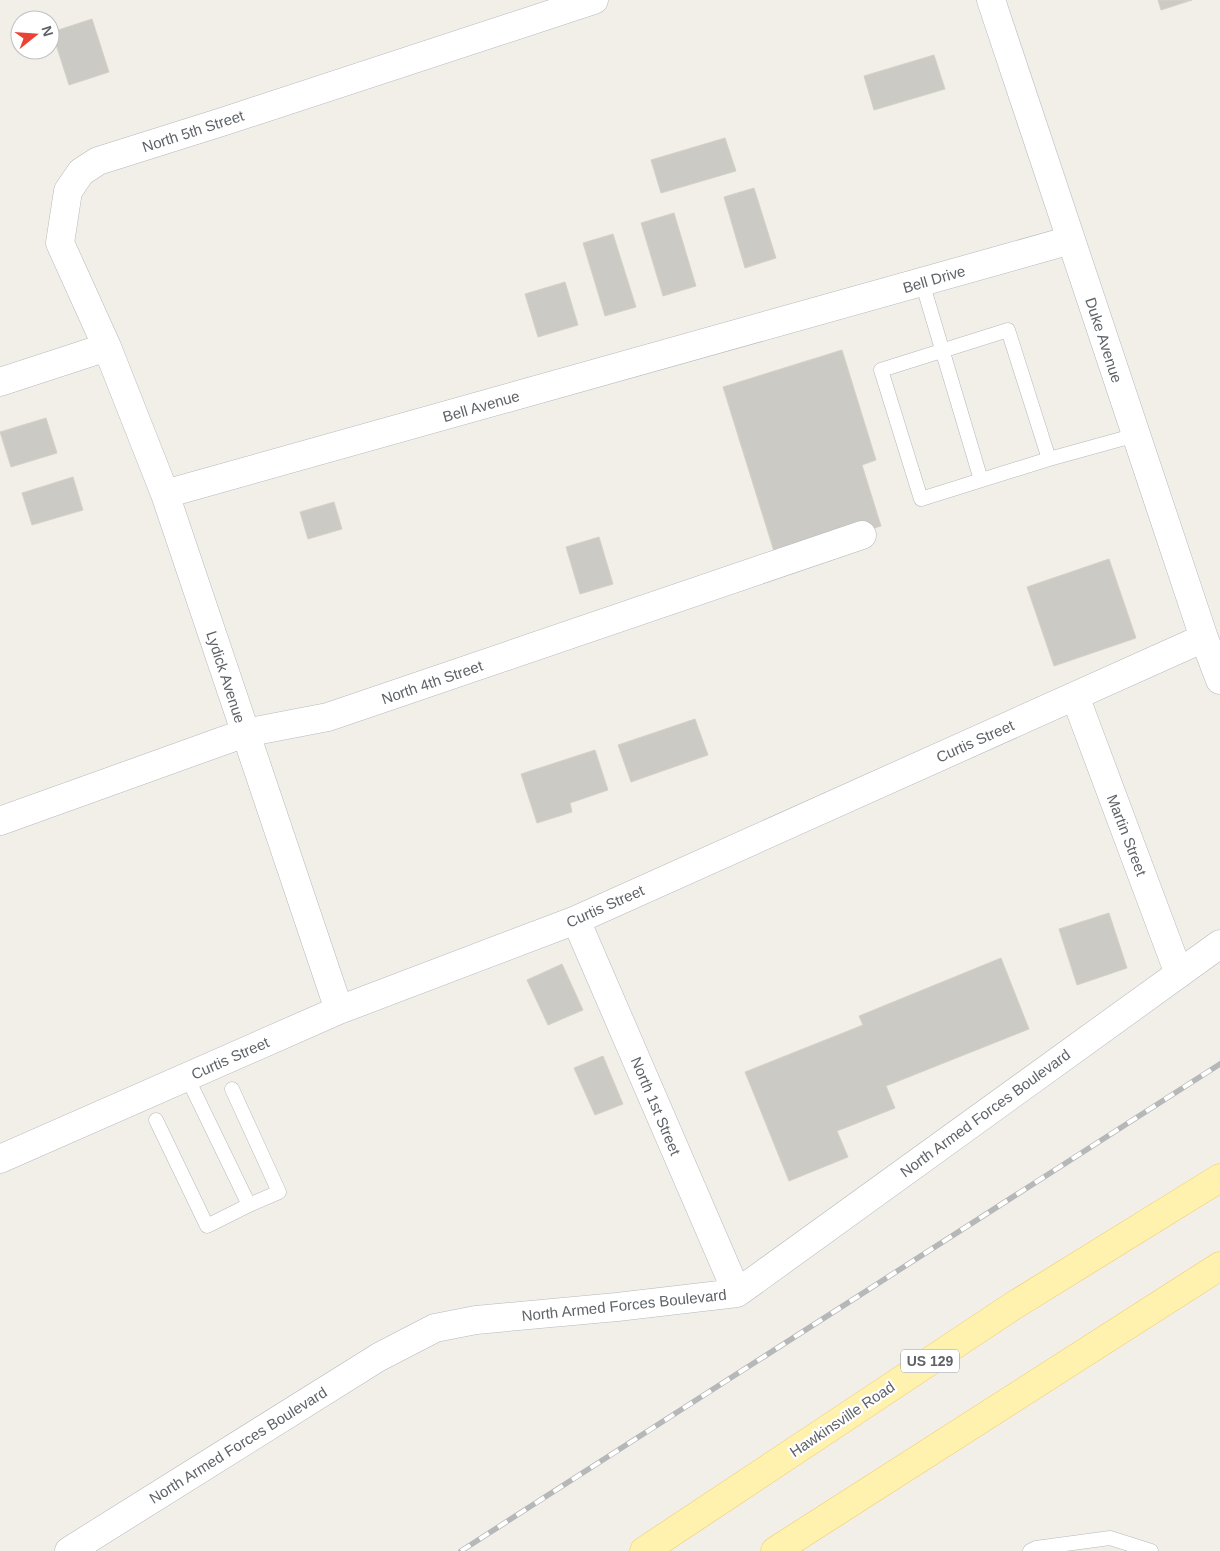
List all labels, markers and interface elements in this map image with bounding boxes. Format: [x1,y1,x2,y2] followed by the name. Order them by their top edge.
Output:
[10,10,60,60] north arrow
[38,24,57,38] text: N
[140,106,247,155] street label: North 5th Street
[901,262,967,296] street label: Bell Drive
[1082,295,1126,385] street label: Duke Avenue
[441,387,521,425] street label: Bell Avenue
[203,629,249,725] street label: Lydick Avenue
[379,656,486,707] street label: North 4th Street
[933,716,1017,766] street label: Curtis Street
[1104,792,1151,879] street label: Martin Street
[563,881,647,931] street label: Curtis Street
[188,1033,272,1083] street label: Curtis Street
[897,1046,1073,1180] street label: North Armed Forces Boulevard
[628,1054,685,1158] street label: North 1st Street
[521,1286,727,1324] street label: North Armed Forces Boulevard
[901,1350,959,1372] road number: US 129
[786,1378,898,1460] street label: Hawkinsville Road
[146,1383,330,1507] street label: North Armed Forces Boulevard

